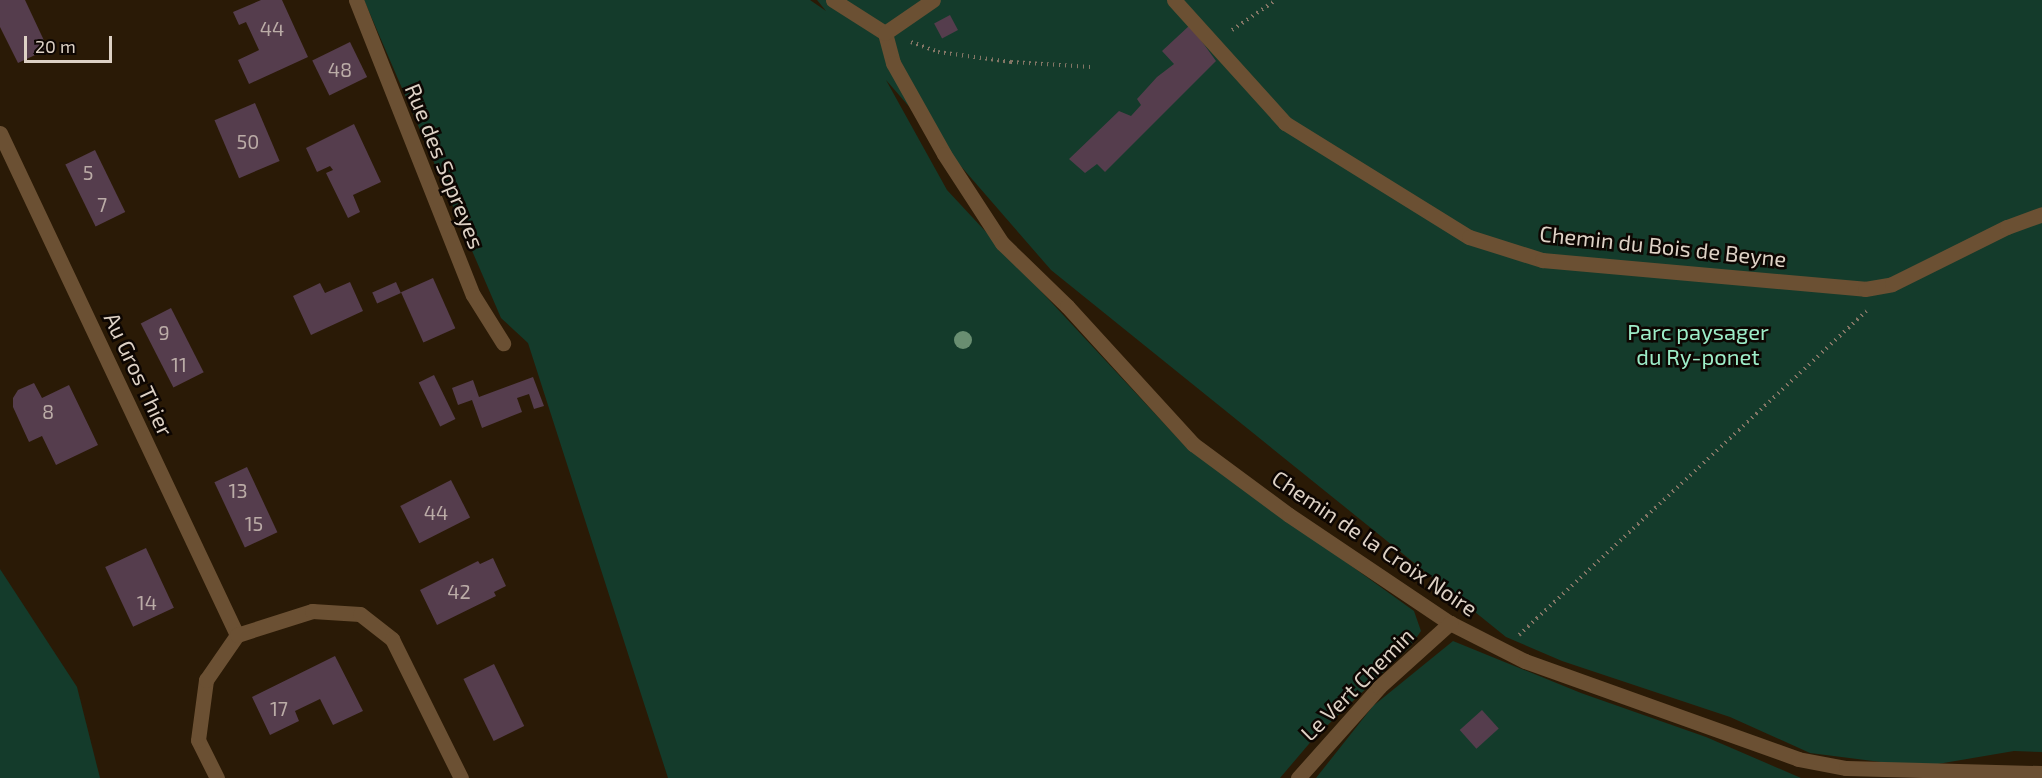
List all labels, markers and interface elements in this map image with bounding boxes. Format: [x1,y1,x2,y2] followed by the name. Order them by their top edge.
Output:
[260,16,284,40] house number: 44
[27,24,116,62] scale bar
[35,35,76,57] text: 20 m
[328,57,352,81] house number: 48
[400,80,490,252] street label: Rue des Sopreyes
[237,129,259,153] house number: 50
[83,160,93,184] house number: 5
[97,192,107,216] house number: 7
[1538,220,1788,272] street label: Chemin du Bois de Beyne
[99,308,179,440] street label: Au Gros Thier
[1627,318,1769,370] park label: Parc paysager du Ry-ponet
[158,320,170,344] house number: 9
[171,352,187,376] house number: 11
[42,399,54,423] house number: 8
[1267,464,1483,622] street label: Chemin de la Croix Noire
[228,478,248,502] house number: 13
[424,500,448,524] house number: 44
[245,511,263,535] house number: 15
[447,579,471,603] house number: 42
[137,590,157,614] house number: 14
[1295,622,1419,746] street label: Le Vert Chemin
[270,696,288,720] house number: 17

